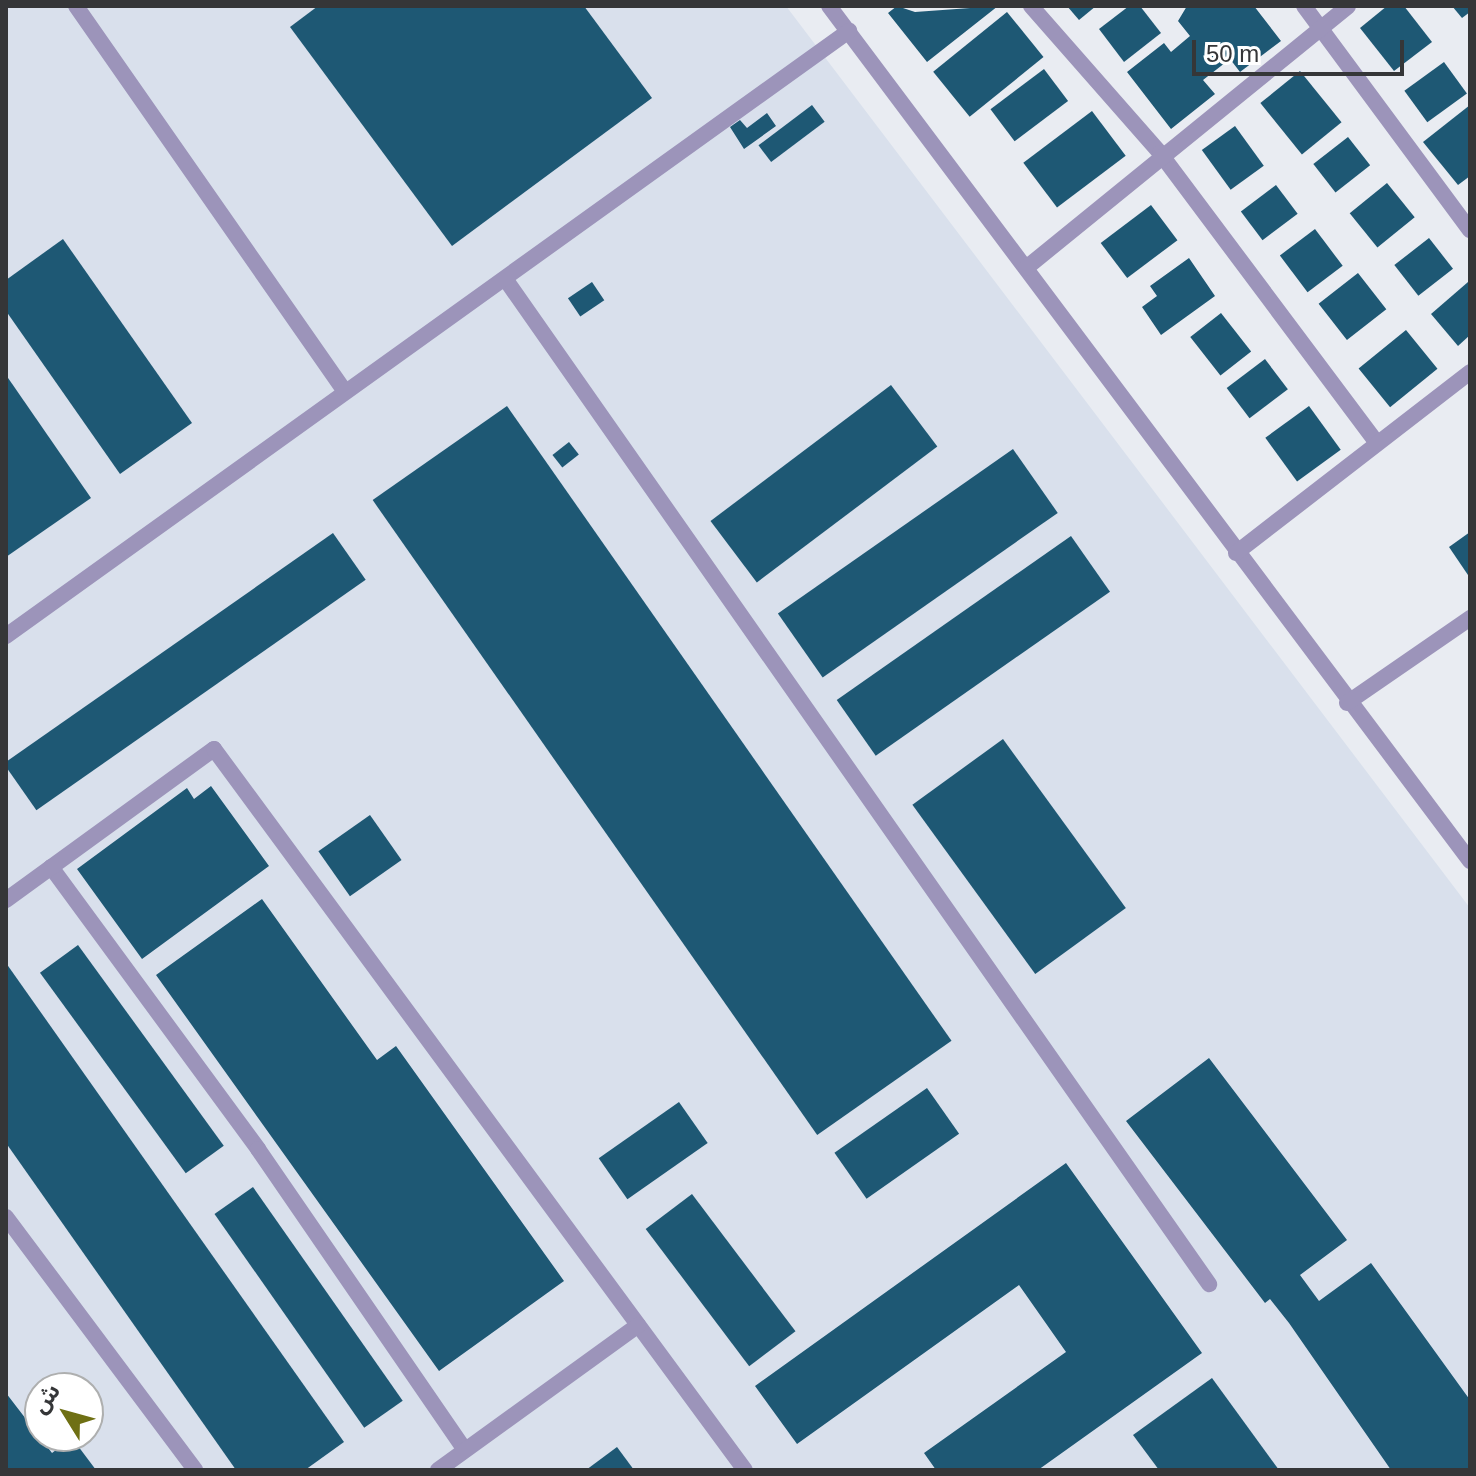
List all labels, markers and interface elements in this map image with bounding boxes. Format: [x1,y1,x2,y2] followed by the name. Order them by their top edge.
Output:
[1196,24,1408,74] scale bar
[1206,40,1259,67] text: 50 m
[24,1372,104,1452] north arrow
[27,1379,65,1418] text: ش

